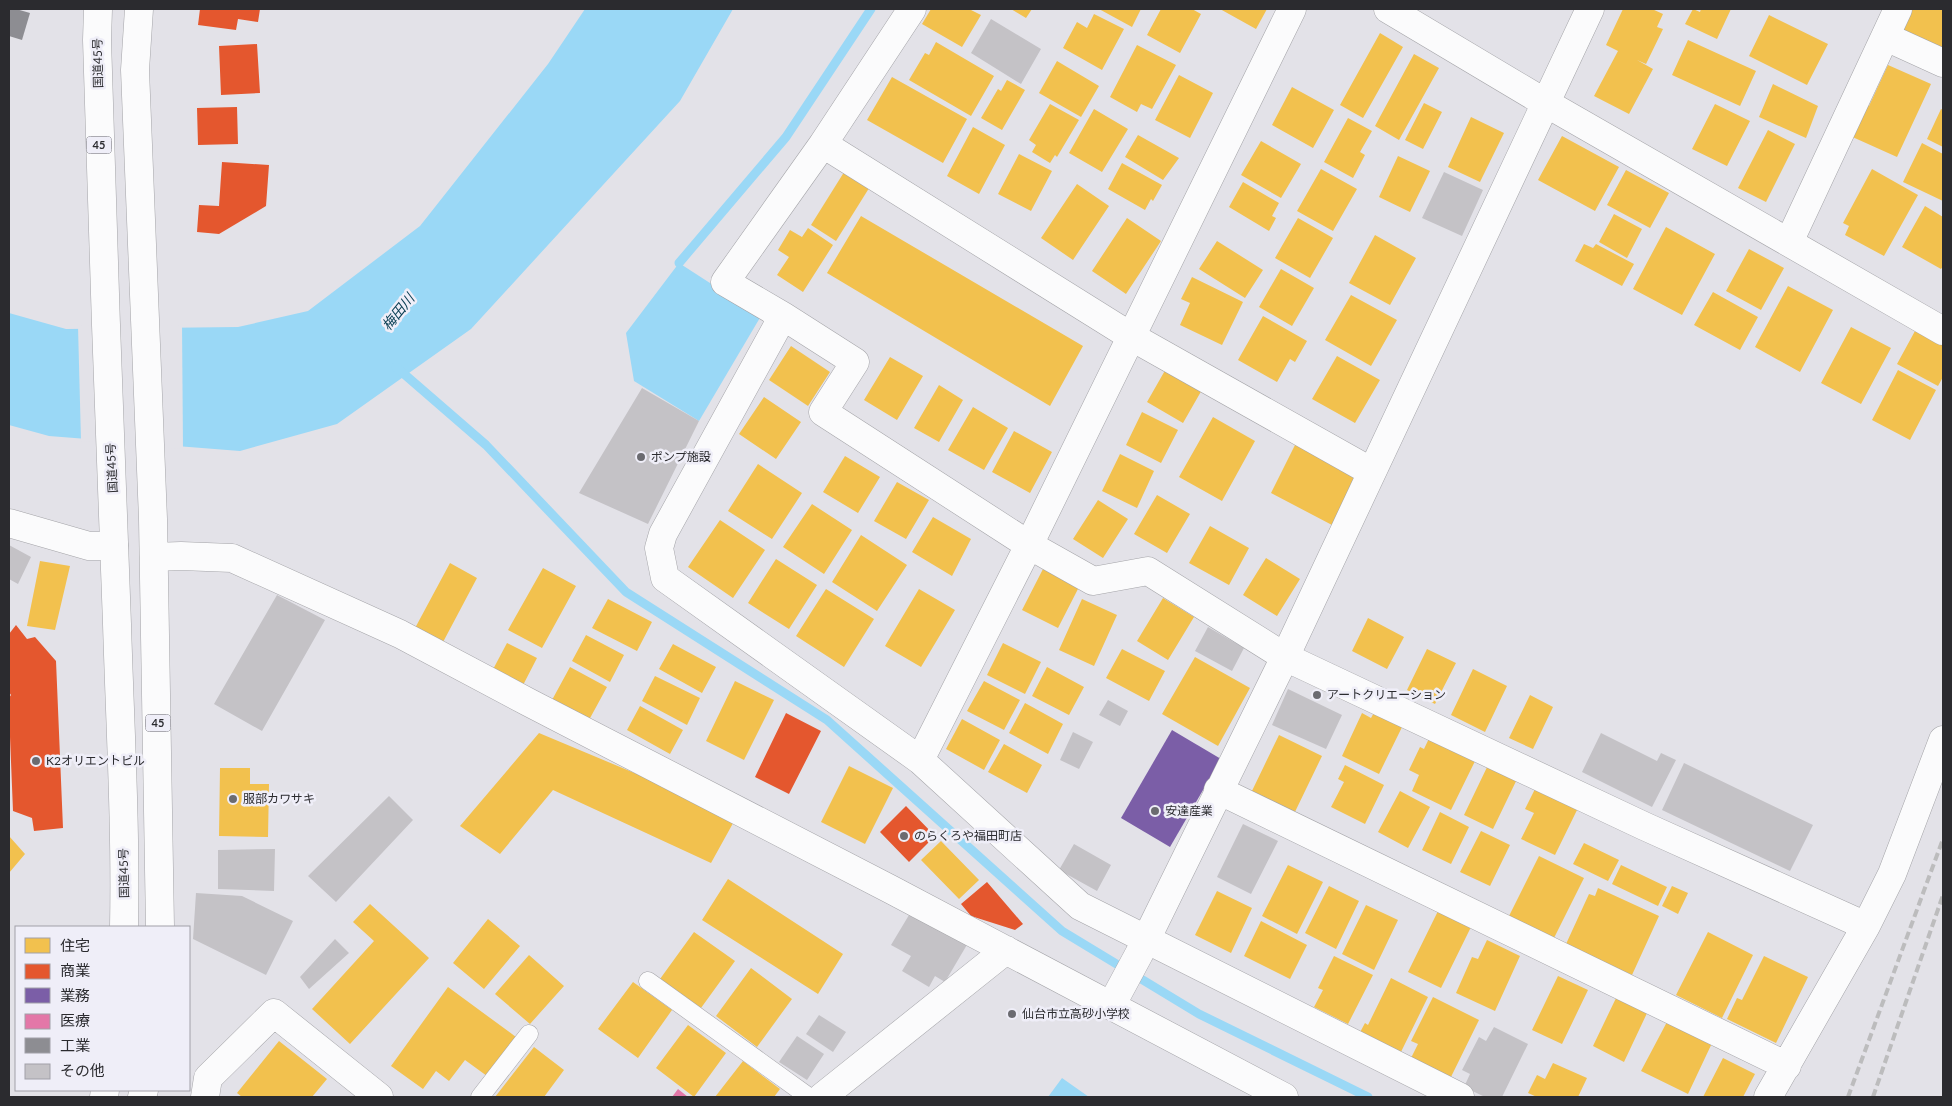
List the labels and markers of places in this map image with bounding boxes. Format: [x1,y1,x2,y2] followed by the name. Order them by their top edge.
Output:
[651,449,711,464] place label: ポンプ施設
[635,451,647,463] marker: ポンプ施設
[1327,687,1446,702] place label: アートクリエーション
[1311,689,1323,701] marker: アートクリエーション
[46,753,145,768] place label: K2オリエントビル
[30,755,42,767] marker: K2オリエントビル
[243,791,315,806] place label: 服部カワサキ
[227,793,239,805] marker: 服部カワサキ
[1165,803,1213,818] place label: 安達産業
[1149,805,1161,817] marker: 安達産業
[914,828,1022,843] place label: のらくろや福田町店
[898,830,910,842] marker: のらくろや福田町店
[1022,1006,1130,1021] place label: 仙台市立高砂小学校
[1006,1008,1018,1020] marker: 仙台市立高砂小学校

